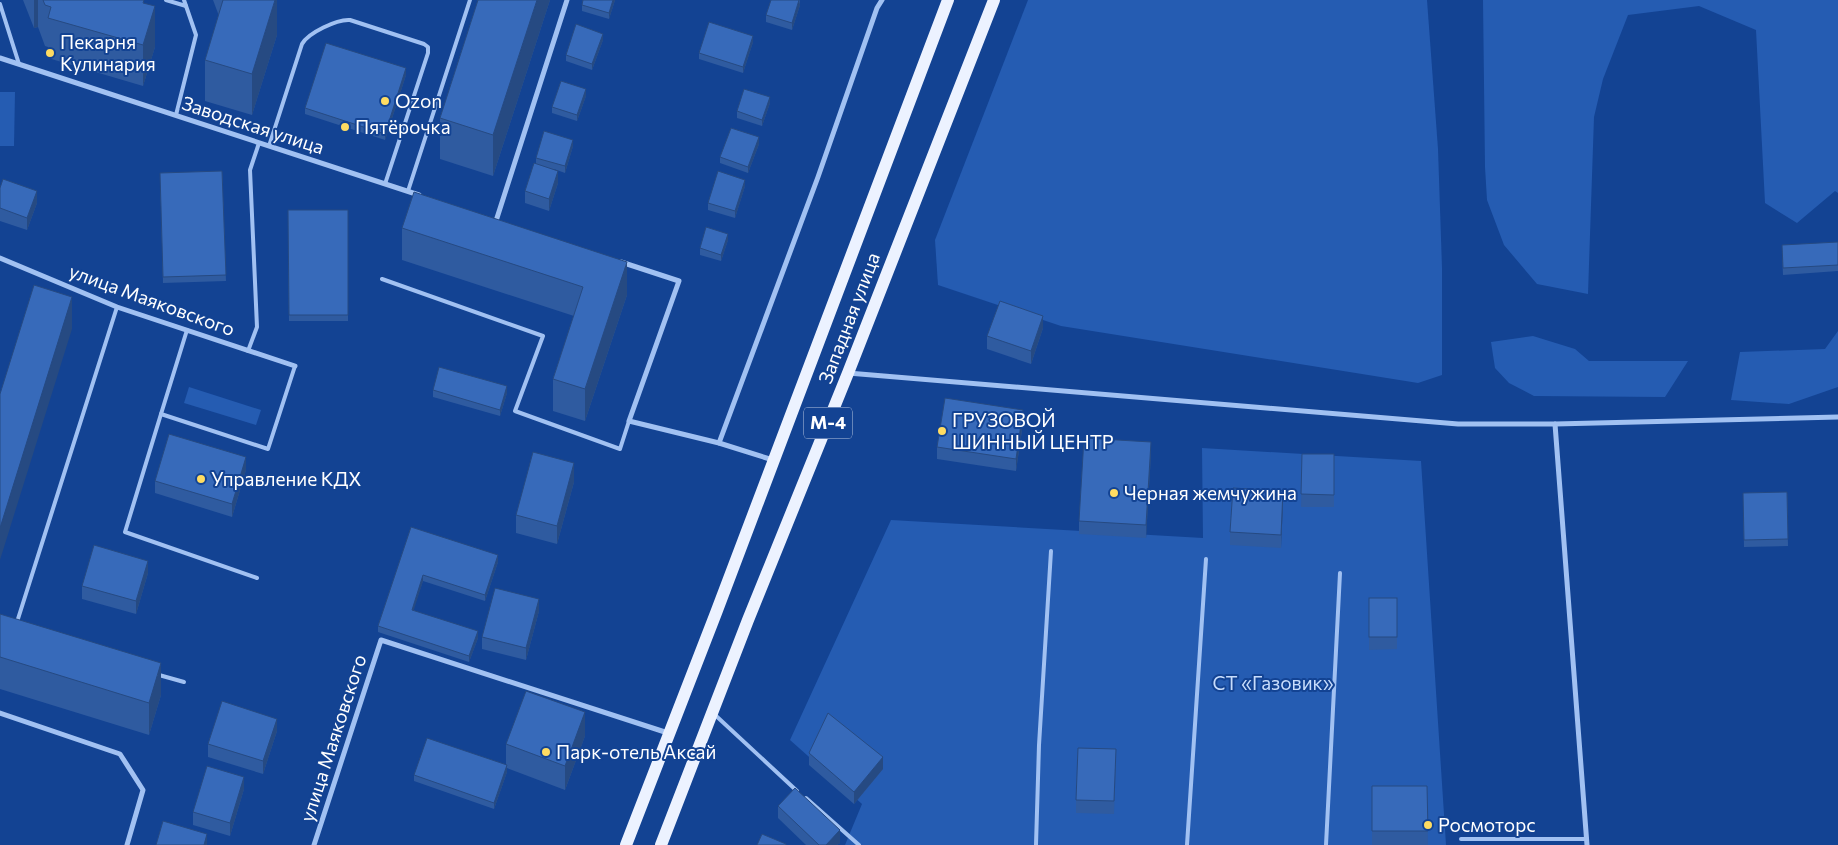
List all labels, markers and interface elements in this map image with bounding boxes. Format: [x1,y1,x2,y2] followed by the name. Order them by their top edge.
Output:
[60,30,156,75] place label: Пекарня Кулинария
[44,47,56,59] marker: Пекарня Кулинария
[395,89,442,112] place label: Ozon
[179,91,327,158] street label: Заводская улица
[379,95,391,107] marker: Ozon
[355,115,451,138] place label: Пятёрочка
[339,121,351,133] marker: Пятёрочка
[813,249,884,387] street label: Западная улица
[66,259,238,340] street label: улица Маяковского
[804,408,852,438] road number: М-4
[952,408,1114,453] place label: ГРУЗОВОЙ ШИННЫЙ ЦЕНТР
[936,425,948,437] marker: ГРУЗОВОЙ ШИННЫЙ ЦЕНТР
[211,467,362,490] place label: Управление КДХ
[195,473,207,485] marker: Управление КДХ
[1124,481,1297,504] place label: Черная жемчужина
[1108,487,1120,499] marker: Черная жемчужина
[295,651,370,824] street label: улица Маяковского
[1212,671,1334,694] park label: СТ «Газовик»
[556,740,716,763] place label: Парк-отель Аксай
[540,746,552,758] marker: Парк-отель Аксай
[1438,813,1536,836] place label: Росмоторс
[1422,819,1434,831] marker: Росмоторс

